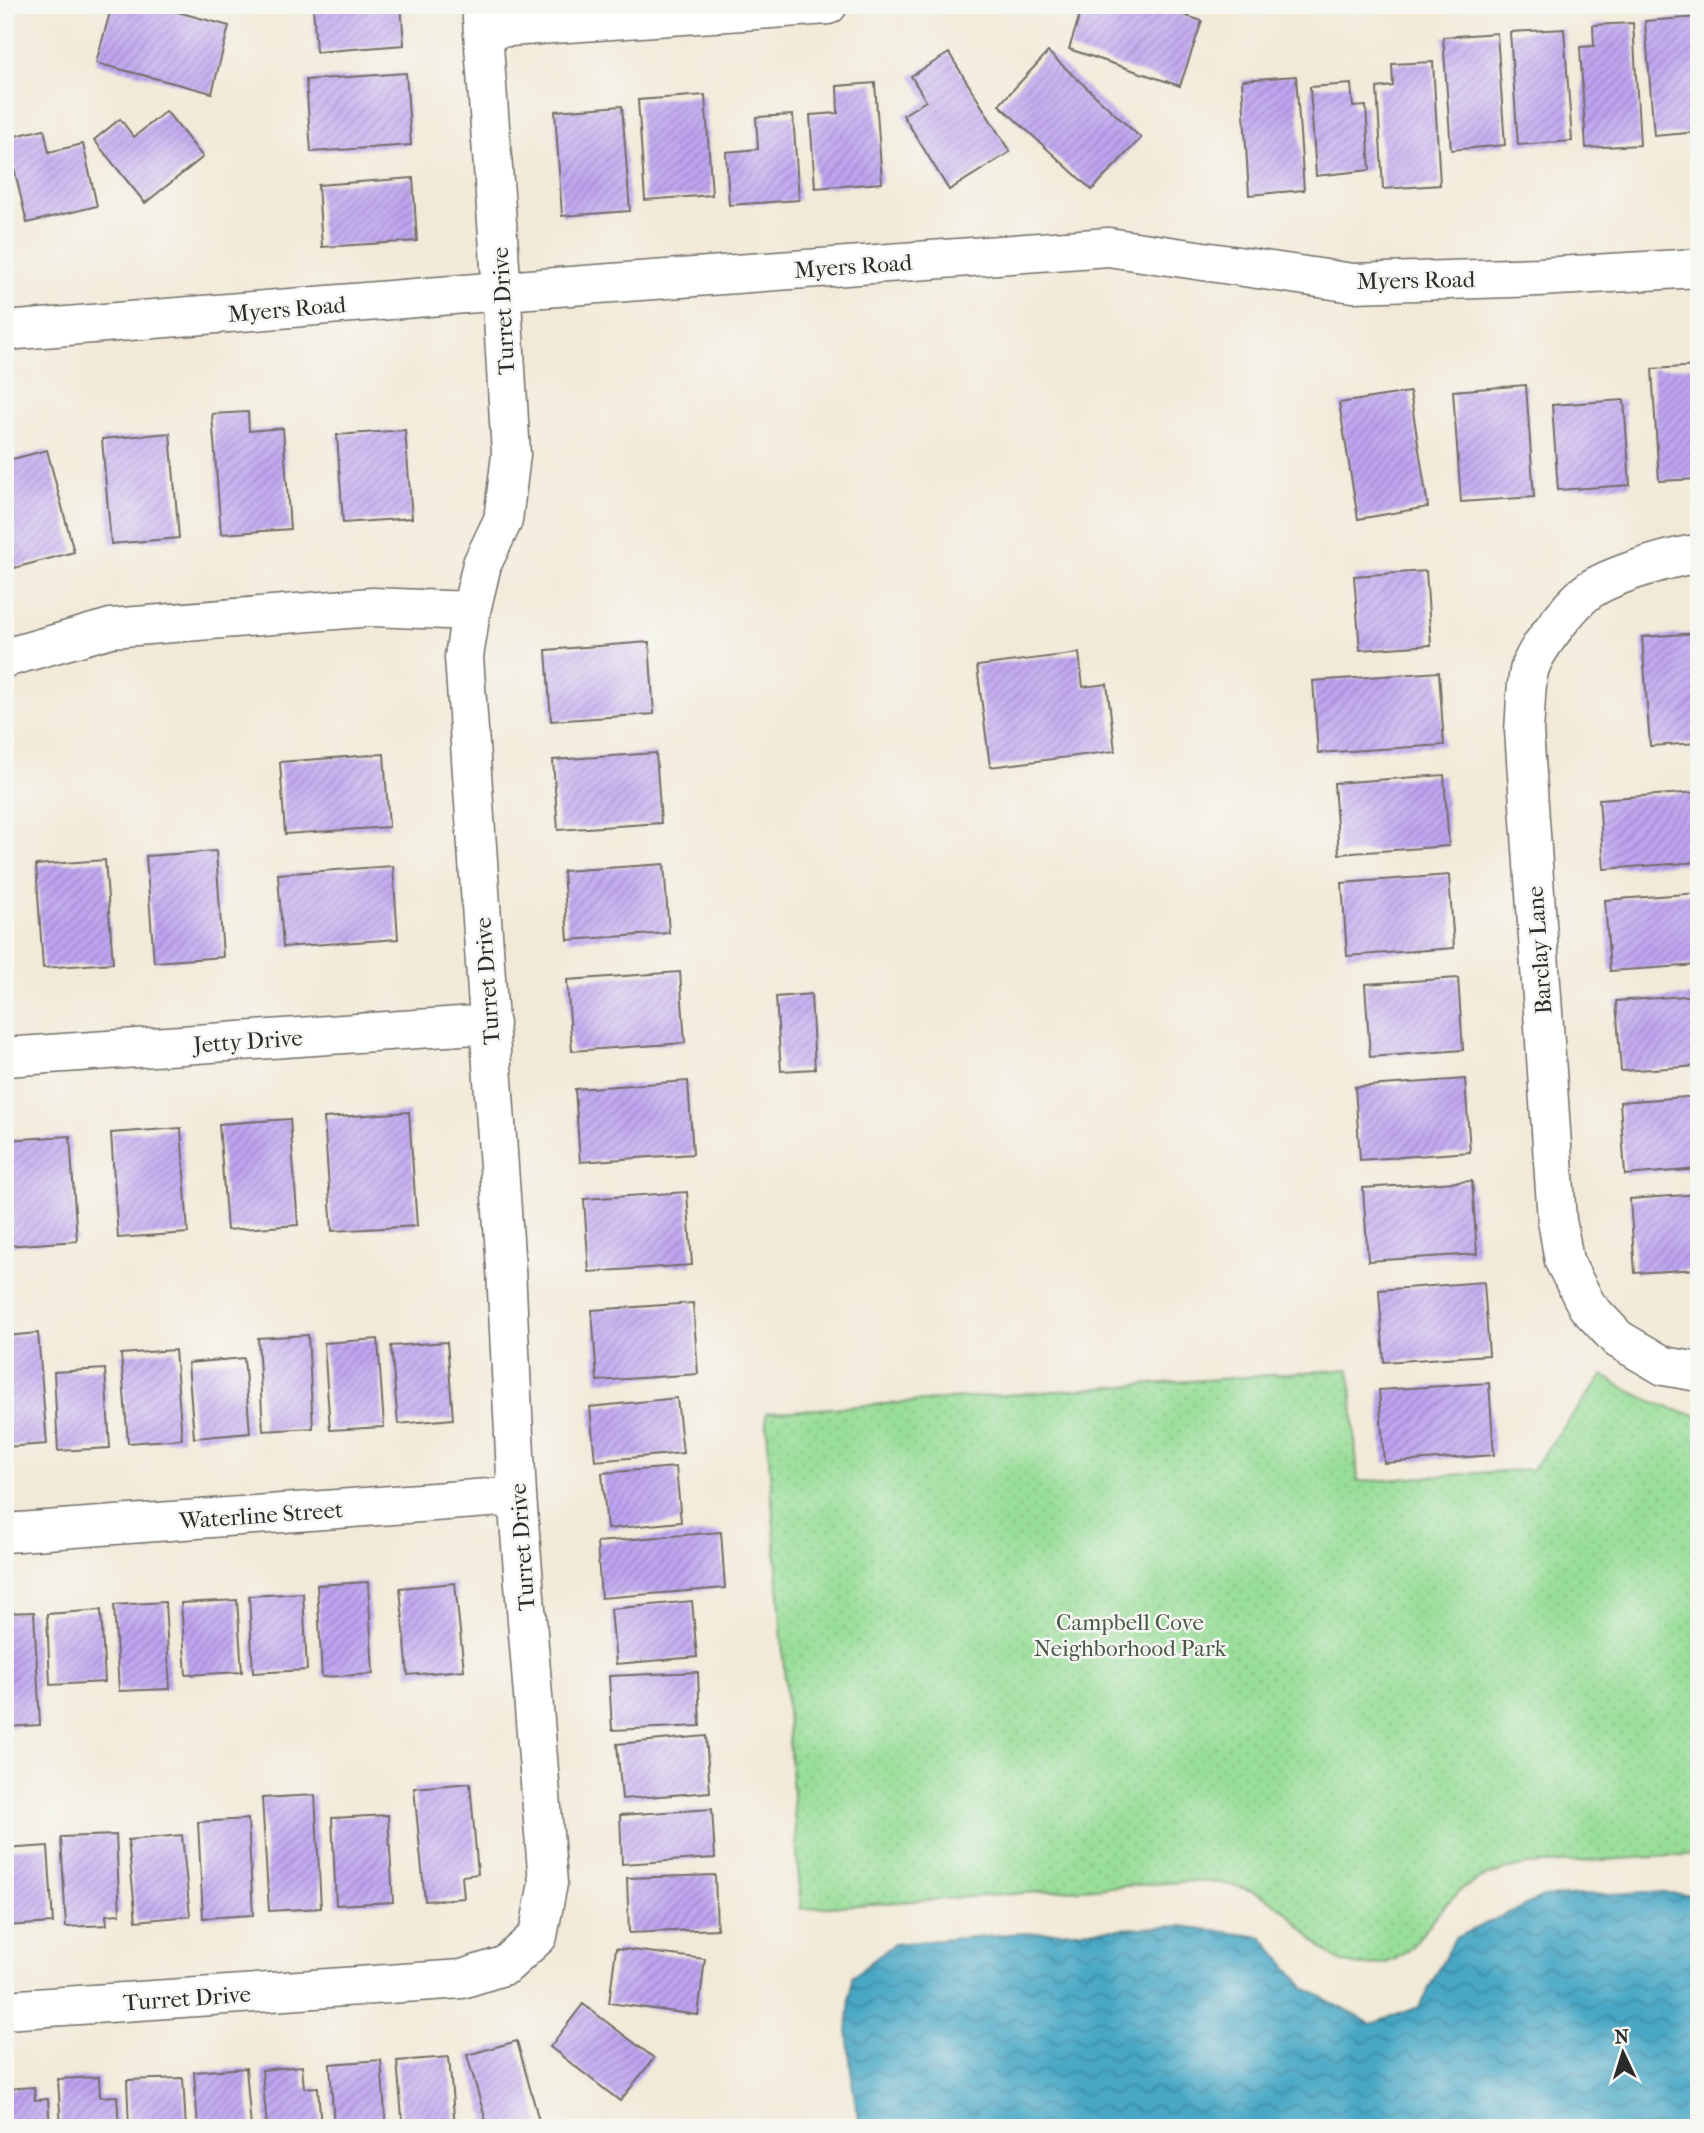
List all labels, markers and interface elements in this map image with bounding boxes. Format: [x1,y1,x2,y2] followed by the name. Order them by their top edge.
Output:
[487,246,520,376] street label: Turret Drive
[793,249,913,284] street label: Myers Road
[1357,266,1476,295] street label: Myers Road
[227,291,348,328] street label: Myers Road
[1522,885,1557,1015] street label: Barclay Lane
[470,916,505,1046] street label: Turret Drive
[191,1024,304,1059] street label: Jetty Drive
[505,1482,540,1612] street label: Turret Drive
[177,1496,344,1535] street label: Waterline Street
[1034,1609,1227,1662] park label: Campbell Cove Neighborhood Park
[122,1981,252,2016] street label: Turret Drive
[1588,2018,1658,2088] north arrow
[1614,2026,1630,2049] text: N

